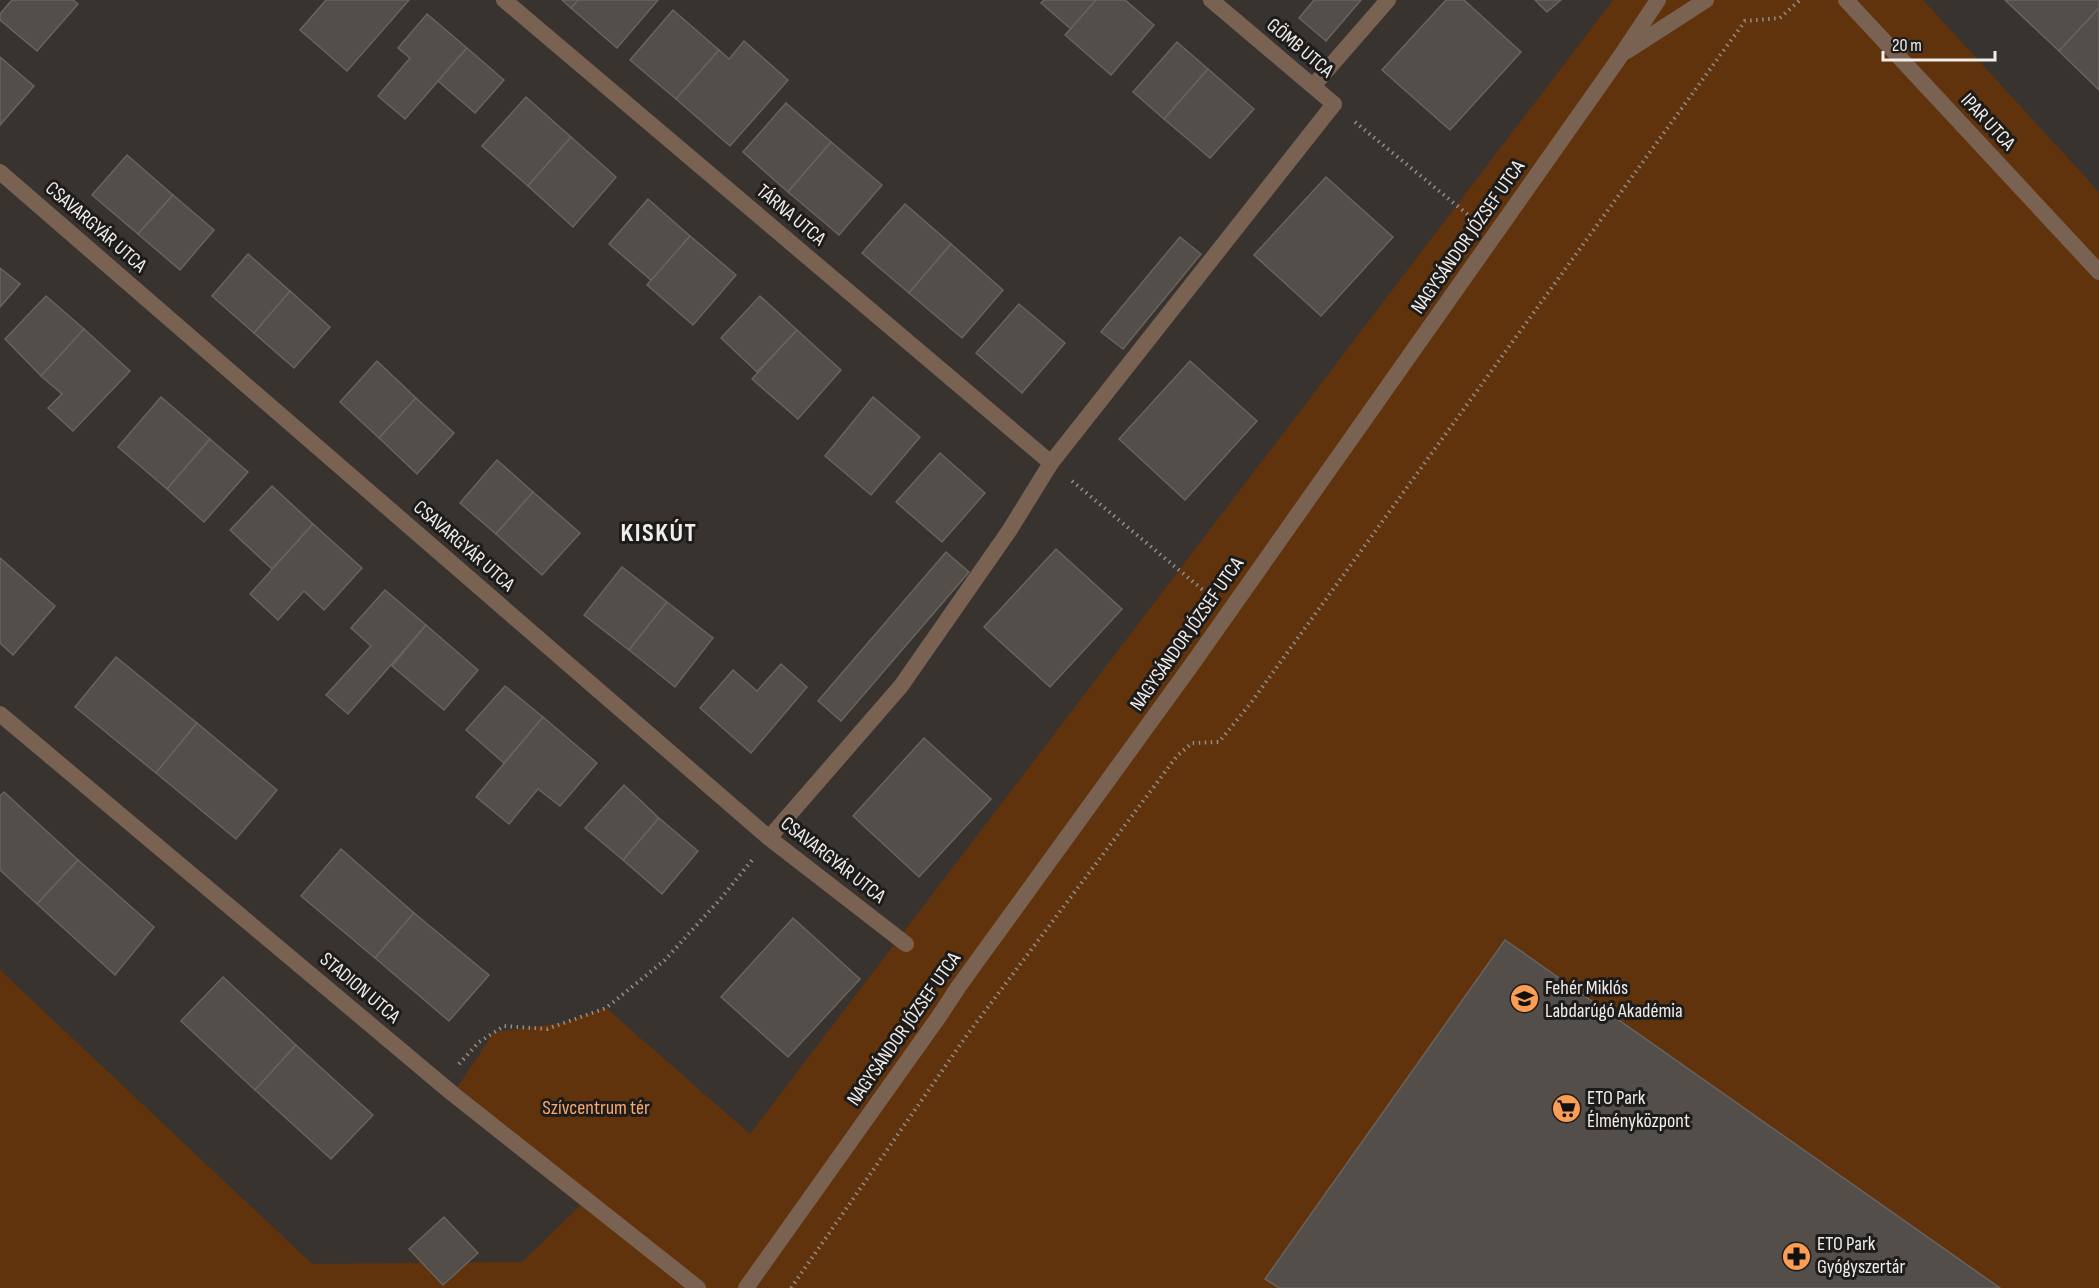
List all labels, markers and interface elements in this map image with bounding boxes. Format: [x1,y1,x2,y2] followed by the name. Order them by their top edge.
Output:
[1262,13,1339,83] street label: GÖMB UTCA
[1883,24,1996,62] scale bar
[1892,35,1922,56] text: 20 m
[1956,89,2021,156] street label: IPAR UTCA
[1406,155,1530,318] street label: NAGYSÁNDOR JÓZSEF UTCA
[40,176,152,278] street label: CSAVARGYÁR UTCA
[751,179,831,251] street label: TÁRNA UTCA
[408,495,520,597] street label: CSAVARGYÁR UTCA
[621,518,697,549] district label: KISKÚT
[1125,552,1249,715] street label: NAGYSÁNDOR JÓZSEF UTCA
[776,812,891,909] street label: CSAVARGYÁR UTCA
[842,947,966,1110] street label: NAGYSÁNDOR JÓZSEF UTCA
[315,948,405,1029] street label: STADION UTCA
[1545,976,1683,1023] place label: Fehér Miklós Labdarúgó Akadémia
[1508,983,1540,1015] school or university icon: Fehér Miklós Labdarúgó Akadémia
[1587,1086,1690,1133] place label: ETO Park Élményközpont
[1550,1093,1582,1125] supermarket icon: ETO Park Élményközpont
[542,1096,650,1120] park label: Szívcentrum tér
[1817,1232,1905,1279] place label: ETO Park Gyógyszertár
[1780,1240,1812,1272] pharmacy icon: ETO Park Gyógyszertár

